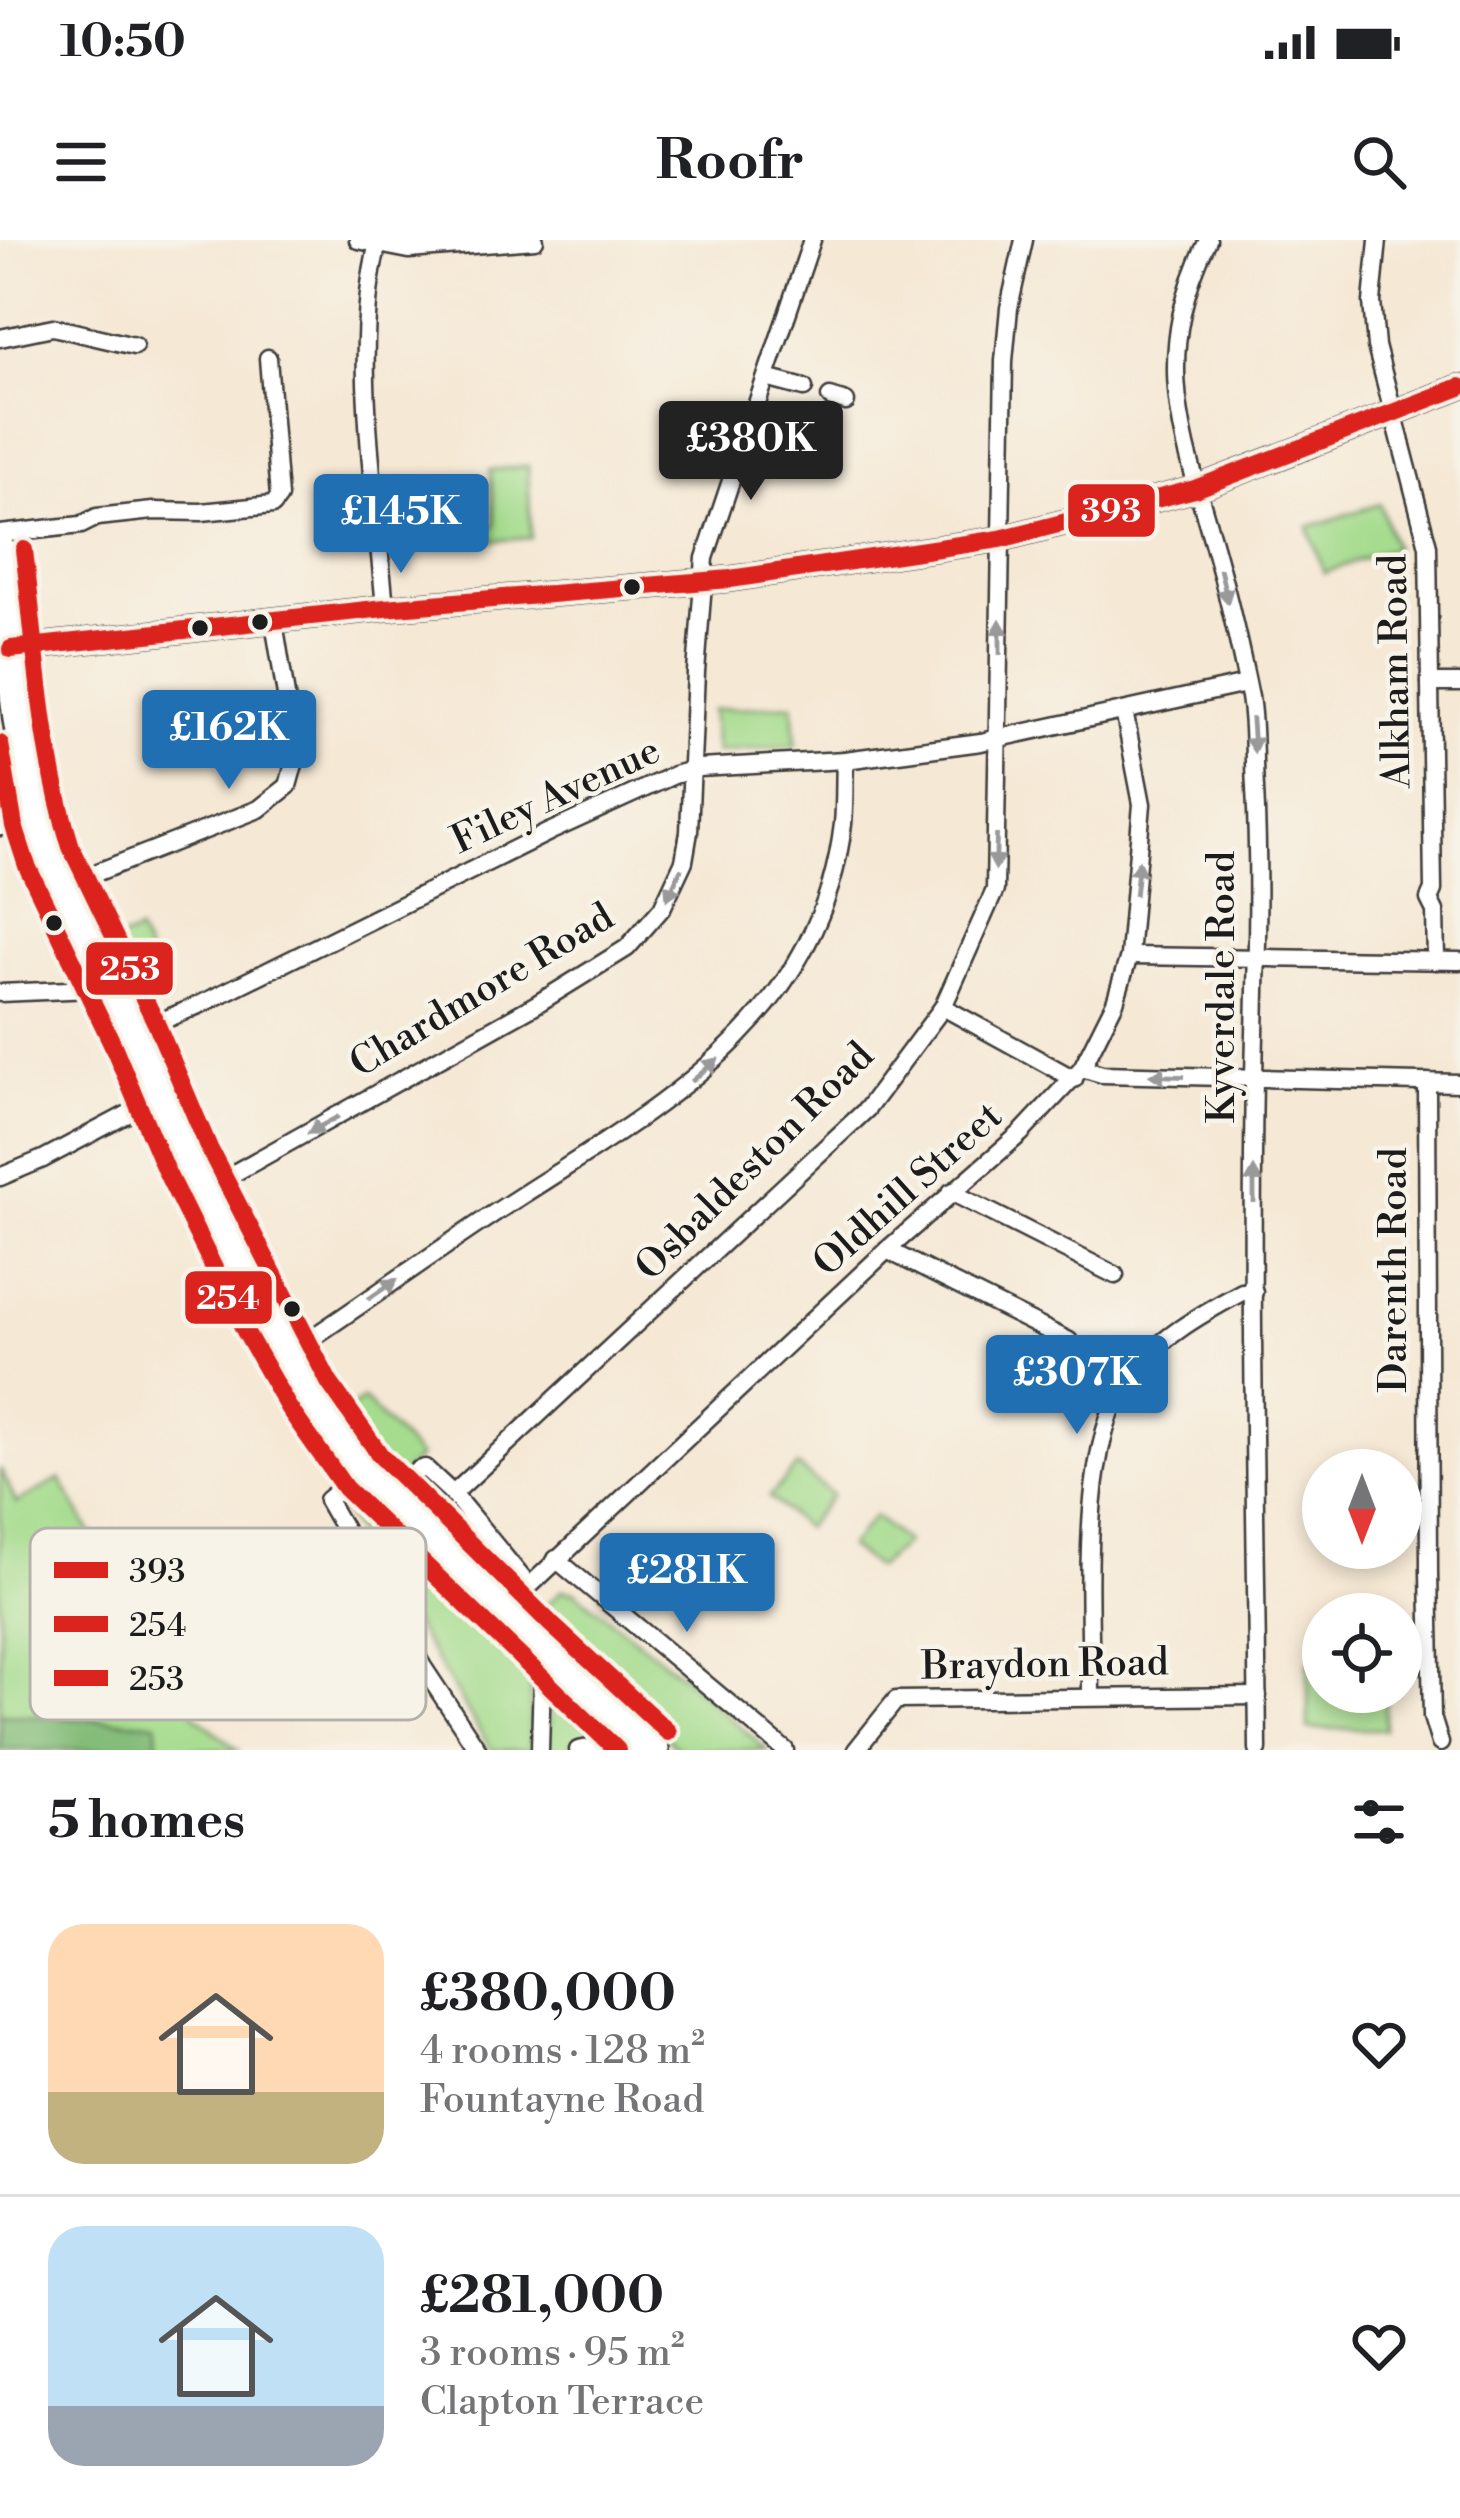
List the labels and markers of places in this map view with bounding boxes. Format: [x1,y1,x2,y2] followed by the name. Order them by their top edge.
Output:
[667,401,835,503] pin: £380K
[317,474,485,576] pin: £145K
[621,576,643,598] unlabelled marker
[249,611,271,633] unlabelled marker
[189,617,211,639] unlabelled marker
[145,690,313,792] pin: £162K
[43,912,65,934] unlabelled marker
[281,1298,303,1320] unlabelled marker
[993,1335,1161,1437] pin: £307K
[603,1533,771,1635] pin: £281K

